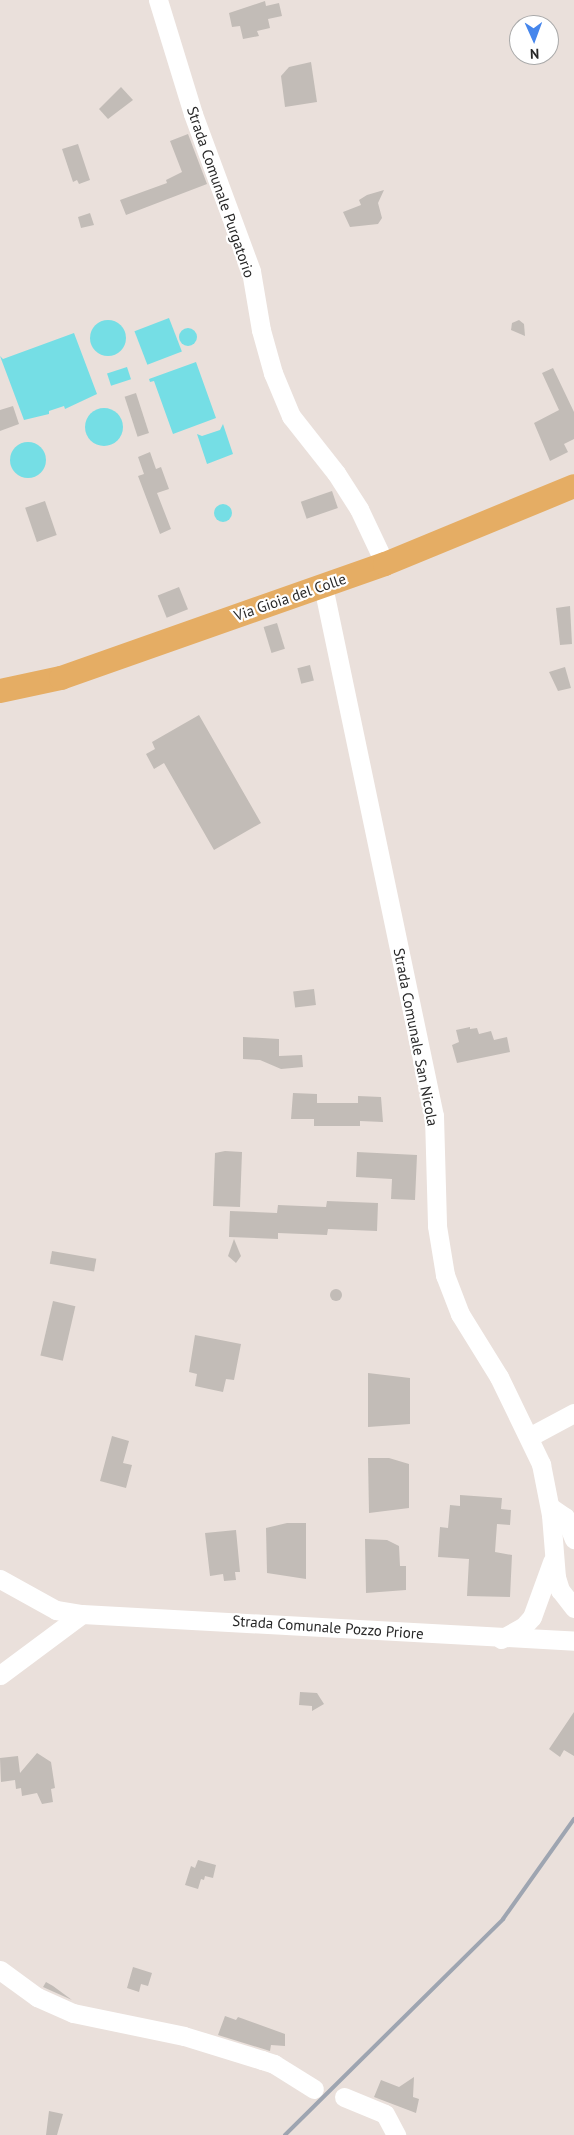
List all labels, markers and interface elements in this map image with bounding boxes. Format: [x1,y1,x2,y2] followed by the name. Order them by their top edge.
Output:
[509,15,559,65] north arrow
[530,45,539,63] text: N
[183,104,259,280] street label: Strada Comunale Purgatorio
[232,569,348,625] street label: Via Gioia del Colle
[390,946,442,1128] street label: Strada Comunale San Nicola
[232,1611,424,1643] street label: Strada Comunale Pozzo Priore

